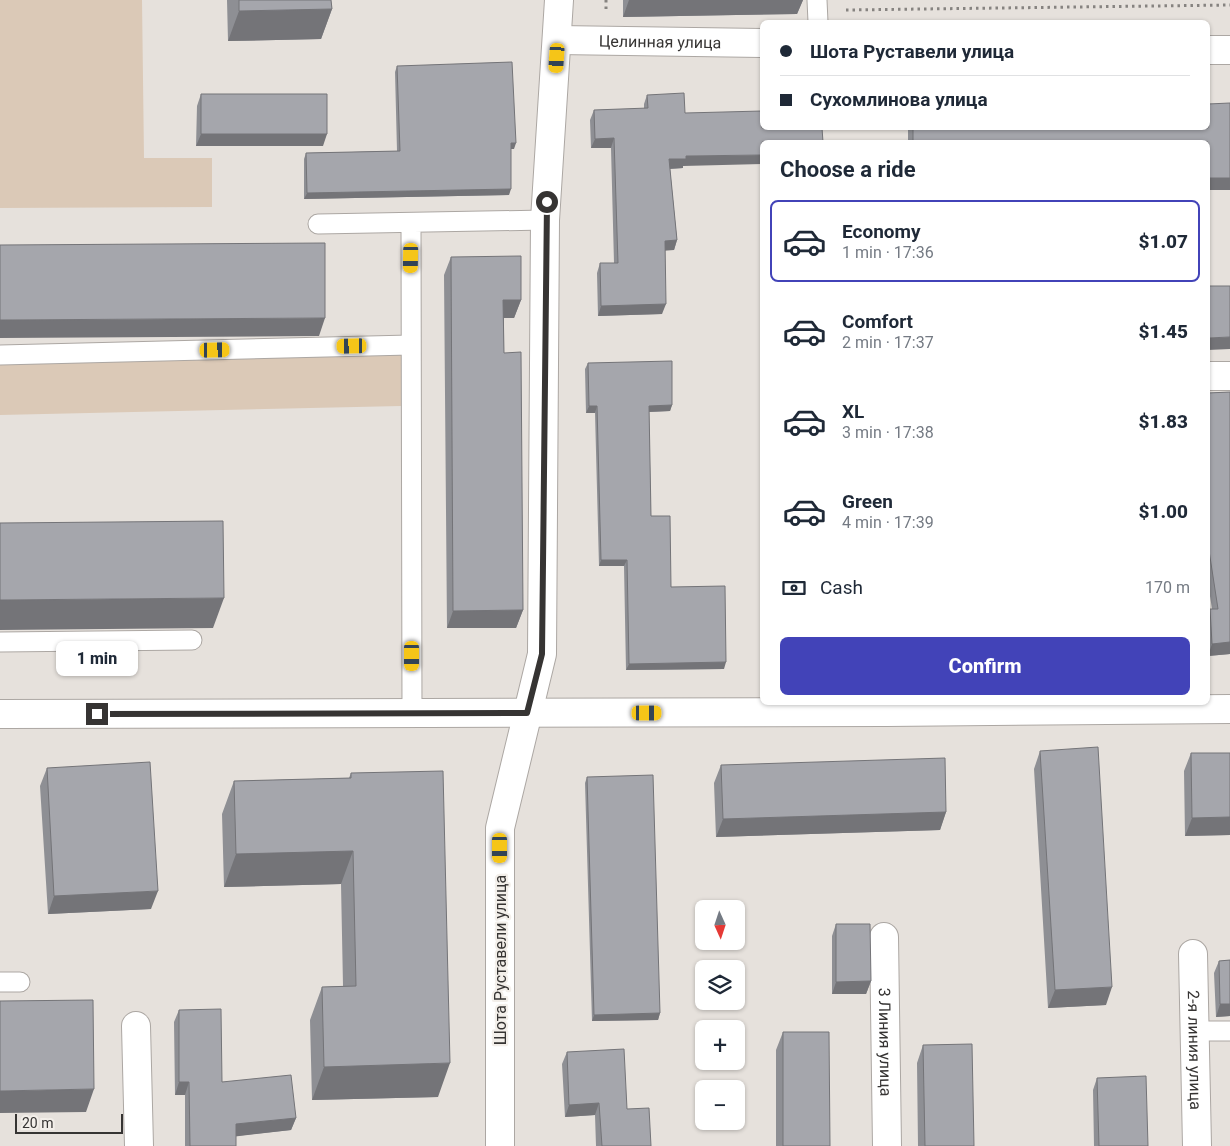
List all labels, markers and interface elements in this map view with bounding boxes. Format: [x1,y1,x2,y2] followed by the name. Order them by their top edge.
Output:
[599,31,721,52] street label: Целинная улица
[810,40,1014,63] text: Шота Руставели улица
[548,43,565,73] car
[810,88,988,111] text: Сухомлинова улица
[780,157,916,182] text: Choose a ride
[536,191,558,213] route start
[782,219,827,264] icon: car
[842,220,921,243] text: Economy
[1139,230,1188,253] text: $1.07
[403,243,418,273] car
[842,243,934,262] text: 1 min · 17:36
[782,309,827,354] icon: car
[842,310,913,333] text: Comfort
[1139,320,1188,343] text: $1.45
[842,333,934,352] text: 2 min · 17:37
[336,338,367,354] car
[199,342,230,358] car
[782,399,827,444] icon: car
[842,400,864,423] text: XL
[1139,410,1188,433] text: $1.83
[842,423,934,442] text: 3 min · 17:38
[782,489,827,534] icon: car
[842,490,893,513] text: Green
[1139,500,1188,523] text: $1.00
[842,513,934,532] text: 4 min · 17:39
[780,574,808,602] icon: cash
[820,576,863,599] text: Cash
[1145,578,1190,597] text: 170 m
[780,637,1190,695] button: Confirm
[404,641,419,671] car
[56,642,138,676] callout: 1 min
[77,649,117,668] text: 1 min
[86,703,108,725] route end
[632,706,662,721] car
[492,833,507,863] car
[491,875,510,1045] street label: Шота Руставели улица
[695,900,745,950] north arrow
[695,900,745,1130] map controls
[695,960,745,1010] button: layers
[875,988,896,1096] street label: 3 Линия улица
[1184,990,1206,1110] street label: 2-я линия улица
[695,1020,745,1070] button: +
[695,1080,745,1130] button: −
[15,1111,122,1134] scale bar
[22,1115,54,1131] text: 20 m

